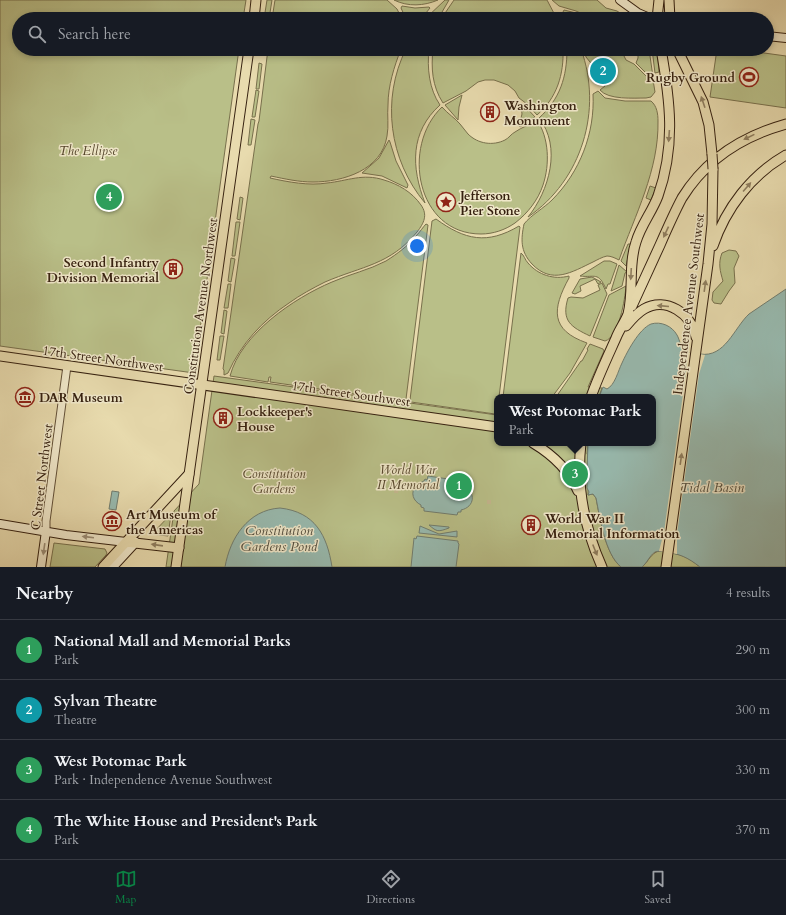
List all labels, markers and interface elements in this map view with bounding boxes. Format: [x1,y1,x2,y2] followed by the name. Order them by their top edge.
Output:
[12,12,774,56] search box
[26,23,48,45] icon: search
[58,24,131,44] text: Search here
[590,56,616,86] pin: 2
[738,66,760,88] sports icon: Rugby Ground
[646,69,736,87] place label: Rugby Ground
[700,96,706,108] one-way arrow
[503,97,578,130] place label: Washington Monument
[479,101,501,123] building icon: Washington Monument
[666,130,673,143] one-way arrow
[744,134,755,140] one-way arrow
[59,142,118,160] park label: The Ellipse
[96,182,122,212] pin: 4
[742,182,752,192] one-way arrow
[458,187,520,220] place label: Jefferson Pier Stone
[435,191,457,213] place icon: Jefferson Pier Stone
[669,212,709,396] street label: Independence Avenue Southwest
[180,217,222,395] street label: Constitution Avenue Northwest
[663,227,669,238] one-way arrow
[407,236,427,256] your location
[47,254,160,287] place label: Second Infantry Division Memorial
[162,258,184,280] building icon: Second Infantry Division Memorial
[628,268,635,280] one-way arrow
[702,280,708,292] one-way arrow
[657,303,670,309] one-way arrow
[41,342,164,376] street label: 17th Street Northwest
[290,377,411,411] street label: 17th Street Southwest
[14,386,36,408] museum icon: DAR Museum
[39,389,123,407] place label: DAR Museum
[494,394,656,446] popup
[509,401,641,421] text: West Potomac Park
[237,403,313,436] place label: Lockkeeper's House
[212,407,234,429] building icon: Lockkeeper's House
[509,421,534,439] text: Park
[27,423,57,531] street label: C Street Northwest
[677,453,684,465] one-way arrow
[562,459,588,489] pin: 3
[377,461,440,494] park label: World War II Memorial
[242,465,306,498] park label: Constitution Gardens
[446,471,472,501] pin: 1
[680,478,744,497] water label: Tidal Basin
[126,506,218,539] place label: Art Museum of the Americas
[101,510,123,532] museum icon: Art Museum of the Americas
[544,510,680,543] place label: World War II Memorial Information
[520,514,542,536] building icon: World War II Memorial Information
[241,521,319,556] water label: Constitution Gardens Pond
[82,534,94,541] one-way arrow
[151,542,163,548] one-way arrow
[41,543,47,555] one-way arrow
[592,544,598,556] one-way arrow
[16,582,73,605] text: Nearby
[726,584,770,602] text: 4 results
[54,631,291,651] text: National Mall and Memorial Parks
[26,641,32,659] text: 1
[736,641,770,659] text: 290 m
[54,651,79,669] text: Park
[54,691,157,711] text: Sylvan Theatre
[26,701,32,719] text: 2
[736,701,770,719] text: 300 m
[54,711,97,729] text: Theatre
[54,751,187,771] text: West Potomac Park
[26,761,32,779] text: 3
[736,761,770,779] text: 330 m
[54,771,272,789] text: Park · Independence Avenue Southwest
[54,811,318,831] text: The White House and President's Park
[26,821,32,839] text: 4
[736,821,770,839] text: 370 m
[54,831,79,849] text: Park
[115,868,137,907] tab: Map
[366,868,415,907] tab: Directions
[645,868,671,907] tab: Saved

